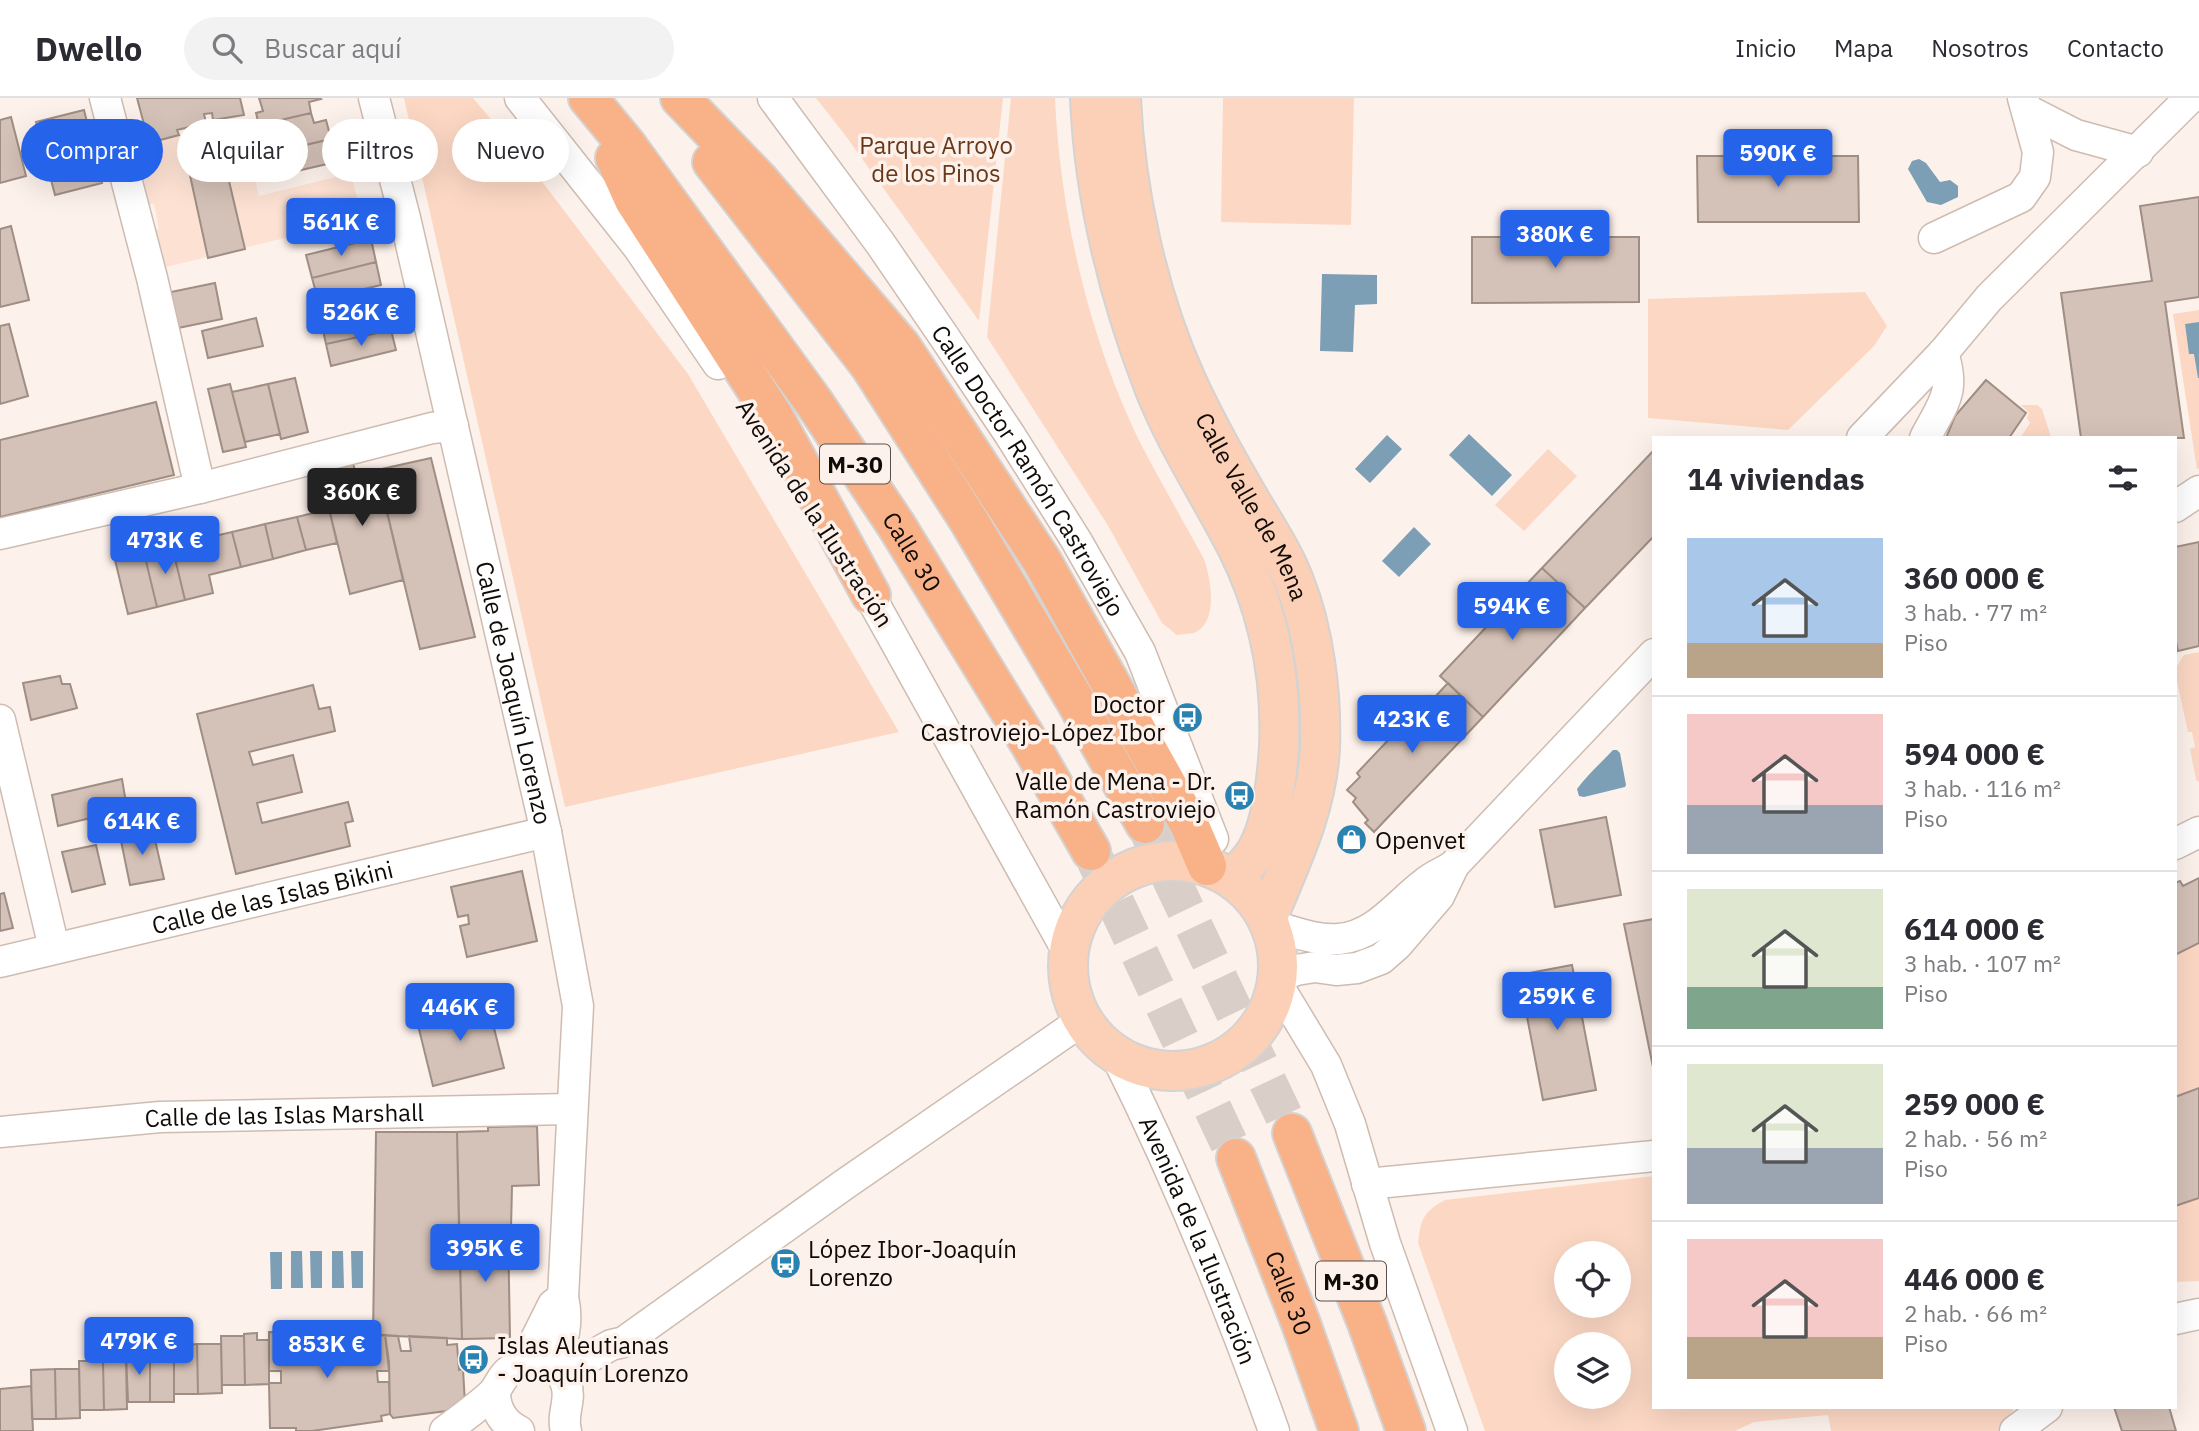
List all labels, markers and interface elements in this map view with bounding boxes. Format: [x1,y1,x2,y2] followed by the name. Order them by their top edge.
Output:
[184,17,674,80] search box
[35,27,142,70] text: Dwello
[208,29,246,67] icon: search
[264,31,402,65] text: Buscar aquí
[1735,32,1796,64] text: Inicio
[1834,32,1893,64] text: Mapa
[1931,32,2029,64] text: Nosotros
[2067,32,2164,64] text: Contacto
[21,119,163,182] chip: Comprar
[177,119,308,182] chip: Alquilar
[322,119,438,182] chip: Filtros
[452,119,569,182] chip: Nuevo
[859,129,1013,189] park label: Parque Arroyo de los Pinos
[1721,130,1835,189] pin: 590K €
[1739,137,1817,167] text: 590K €
[284,198,398,258] pin: 561K €
[302,206,380,236] text: 561K €
[1498,211,1612,270] pin: 380K €
[1516,218,1594,248] text: 380K €
[304,288,418,348] pin: 526K €
[322,296,400,326] text: 526K €
[925,318,1132,622] street label: Calle Doctor Ramón Castroviejo
[729,393,901,633] street label: Avenida de la Ilustración
[1188,407,1316,605] street label: Calle Valle de Mena
[820,444,890,484] road number: M-30
[1687,459,1865,498] text: 14 viviendas
[2104,459,2142,497] icon: filters
[305,468,419,528] pin: 360K €
[323,476,401,506] text: 360K €
[876,505,949,598] street label: Calle 30
[108,517,222,576] pin: 473K €
[126,524,204,554] text: 473K €
[468,558,560,827] street label: Calle de Joaquín Lorenzo
[1904,558,2045,597] text: 360 000 €
[1743,566,1827,650] icon: home
[1455,582,1569,642] pin: 594K €
[1473,590,1551,620] text: 594K €
[1904,597,2047,627] text: 3 hab. · 77 m²
[1904,627,1948,657] text: Piso
[920,688,1165,748] place label: Doctor Castroviejo-López Ibor
[1355,696,1469,755] pin: 423K €
[1171,701,1205,735] bus stop icon: Doctor Castroviejo-López Ibor
[1373,703,1451,733] text: 423K €
[1904,734,2045,773] text: 594 000 €
[1743,742,1827,826] icon: home
[1014,765,1216,825] place label: Valle de Mena - Dr. Ramón Castroviejo
[1904,773,2061,803] text: 3 hab. · 116 m²
[1222,778,1256,812] bus stop icon: Valle de Mena - Dr. Ramón Castroviejo
[85,798,199,857] pin: 614K €
[1904,803,1948,833] text: Piso
[103,805,181,835] text: 614K €
[1335,823,1369,857] shop icon: Openvet
[1375,824,1466,856] place label: Openvet
[148,853,396,941] street label: Calle de las Islas Bikini
[1904,909,2045,948] text: 614 000 €
[1743,917,1827,1001] icon: home
[1904,948,2061,978] text: 3 hab. · 107 m²
[1500,972,1614,1032] pin: 259K €
[1904,978,1948,1008] text: Piso
[1518,980,1596,1010] text: 259K €
[403,984,517,1043] pin: 446K €
[421,991,499,1021] text: 446K €
[1904,1084,2045,1123] text: 259 000 €
[1743,1092,1827,1176] icon: home
[143,1096,424,1134] street label: Calle de las Islas Marshall
[1132,1111,1264,1369] street label: Avenida de la Ilustración
[1904,1123,2047,1153] text: 2 hab. · 56 m²
[1904,1153,1948,1183] text: Piso
[428,1224,542,1284] pin: 395K €
[446,1232,524,1262] text: 395K €
[808,1233,1017,1293] place label: López Ibor-Joaquín Lorenzo
[1554,1241,1631,1409] map controls
[1554,1241,1631,1318] button: locate
[768,1246,802,1280] bus stop icon: López Ibor-Joaquín Lorenzo
[1258,1246,1320,1340] street label: Calle 30
[1904,1259,2045,1298] text: 446 000 €
[1316,1262,1386,1300] road number: M-30
[1743,1267,1827,1351] icon: home
[1904,1298,2047,1328] text: 2 hab. · 66 m²
[82,1318,196,1377] pin: 479K €
[270,1320,384,1380] pin: 853K €
[100,1325,178,1355] text: 479K €
[288,1328,366,1358] text: 853K €
[1904,1328,1948,1358] text: Piso
[497,1329,689,1389] place label: Islas Aleutianas - Joaquín Lorenzo
[1554,1332,1631,1409] button: layers
[457,1342,491,1376] bus stop icon: Islas Aleutianas - Joaquín Lorenzo

